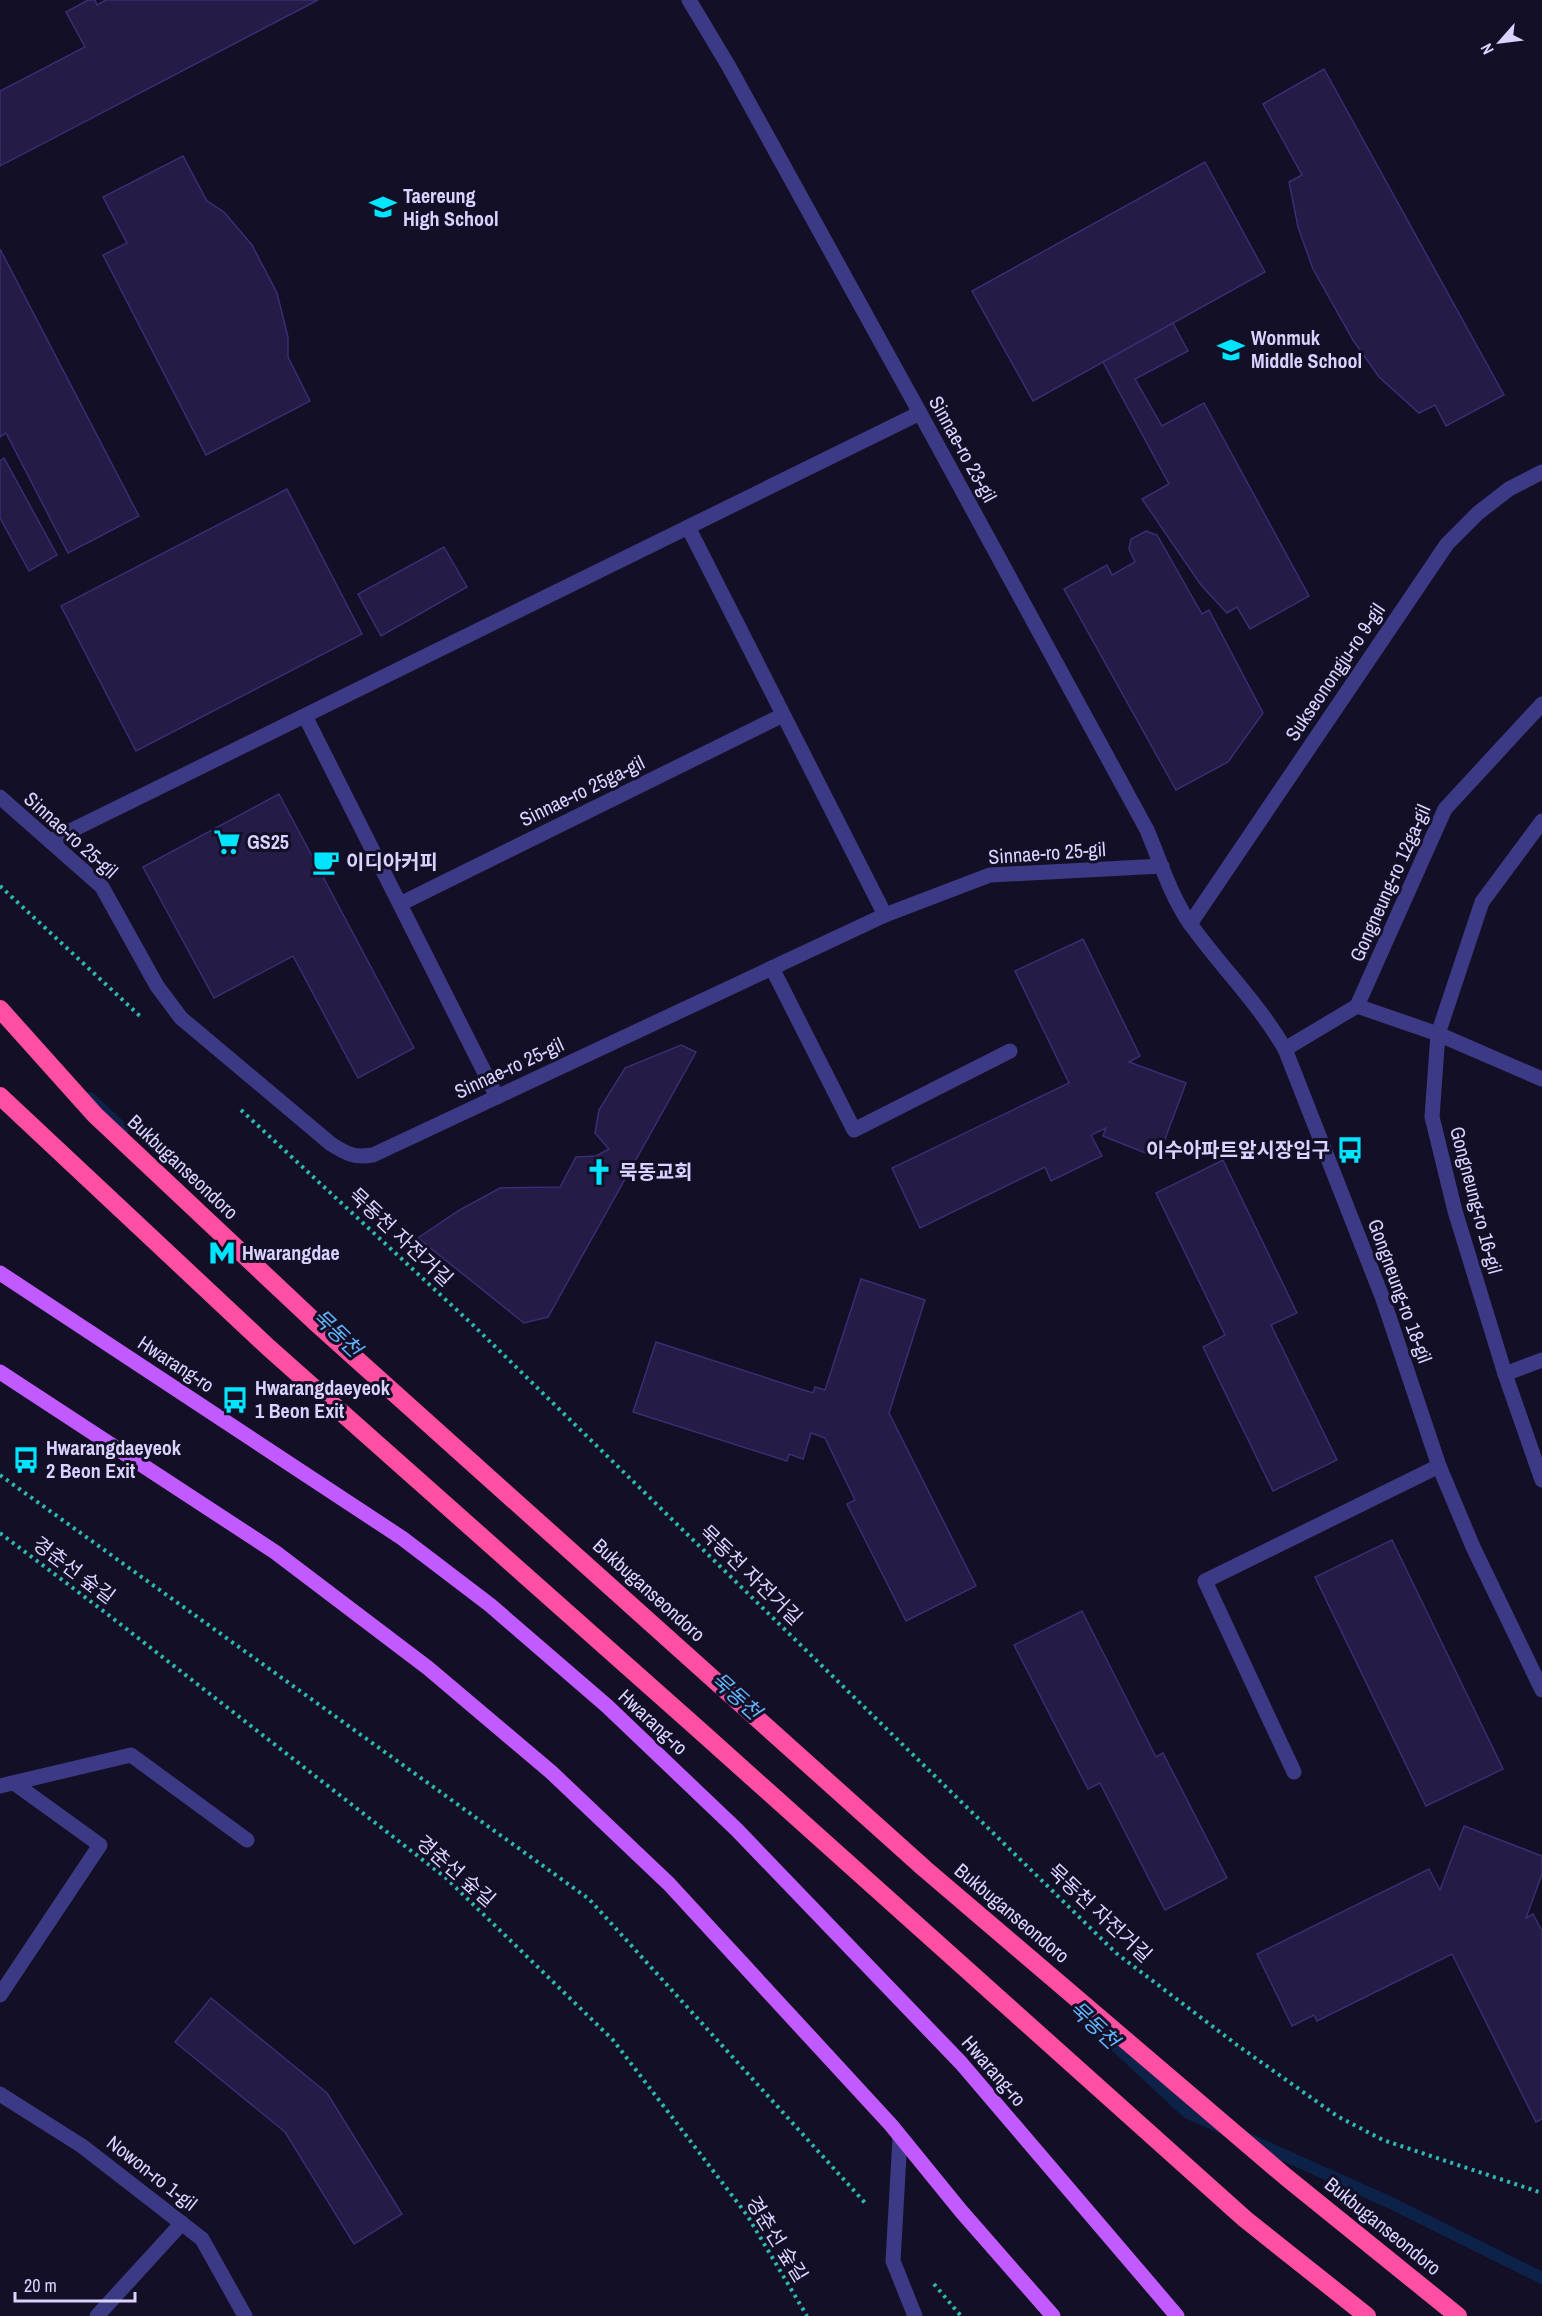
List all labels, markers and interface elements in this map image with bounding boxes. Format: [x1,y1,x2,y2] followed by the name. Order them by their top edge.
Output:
[1470,12,1530,72] north arrow
[1475,40,1499,58] text: N
[403,182,499,232] place label: Taereung High School
[368,192,398,222] school or university icon: Taereung High School
[1251,324,1362,374] place label: Wonmuk Middle School
[1216,335,1246,365] school or university icon: Wonmuk Middle School
[923,391,1004,507] street label: Sinnae-ro 23-gil
[1279,598,1391,746] street label: Sukseonongju-ro 9-gil
[515,749,649,832] street label: Sinnae-ro 25ga-gil
[19,785,124,884] street label: Sinnae-ro 25-gil
[1343,800,1436,966] street label: Gongneung-ro 12ga-gil
[212,827,242,857] supermarket icon: GS25
[247,828,289,855] place label: GS25
[987,835,1107,870] street label: Sinnae-ro 25-gil
[311,847,341,877] cafe icon: 이디아커피
[346,848,438,875] place label: 이디아커피
[450,1030,568,1105] street label: Sinnae-ro 25-gil
[122,1108,245,1225] street label: Bukbuganseondoro
[1444,1123,1509,1276] street label: Gongneung-ro 16-gil
[1335,1135,1365,1165] bus stop icon: 이수아파트앞시장입구
[1146,1136,1330,1163] place label: 이수아파트앞시장입구
[584,1157,614,1187] church icon: 묵동교회
[619,1158,693,1185] place label: 묵동교회
[343,1181,459,1292] street label: 묵동천 자전거길
[1362,1215,1439,1367] street label: Gongneung-ro 18-gil
[207,1238,237,1268] metro station icon: Hwarangdae
[242,1239,340,1266] place label: Hwarangdae
[306,1302,370,1365] water label: 묵동천
[133,1329,220,1398] street label: Hwarang-ro
[255,1374,391,1424] place label: Hwarangdaeyeok 1 Beon Exit
[220,1385,250,1415] bus stop icon: Hwarangdaeyeok 1 Beon Exit
[46,1434,182,1484] place label: Hwarangdaeyeok 2 Beon Exit
[11,1445,41,1475] bus stop icon: Hwarangdaeyeok 2 Beon Exit
[694,1519,809,1631] street label: 묵동천 자전거길
[28,1530,121,1609] street label: 경춘선 숲길
[587,1532,711,1647] street label: Bukbuganseondoro
[705,1665,770,1728] water label: 묵동천
[613,1683,694,1761] street label: Hwarang-ro
[411,1829,502,1912] street label: 경춘선 숲길
[949,1857,1075,1969] street label: Bukbuganseondoro
[1042,1857,1158,1968] street label: 묵동천 자전거길
[1063,1994,1127,2057] water label: 묵동천
[956,2029,1033,2112] street label: Hwarang-ro
[102,2129,203,2216] street label: Nowon-ro 1-gil
[1320,2170,1447,2281] street label: Bukbuganseondoro
[740,2191,814,2287] street label: 경춘선 숲길
[15,2265,135,2303] scale bar
[24,2273,57,2298] text: 20 m

